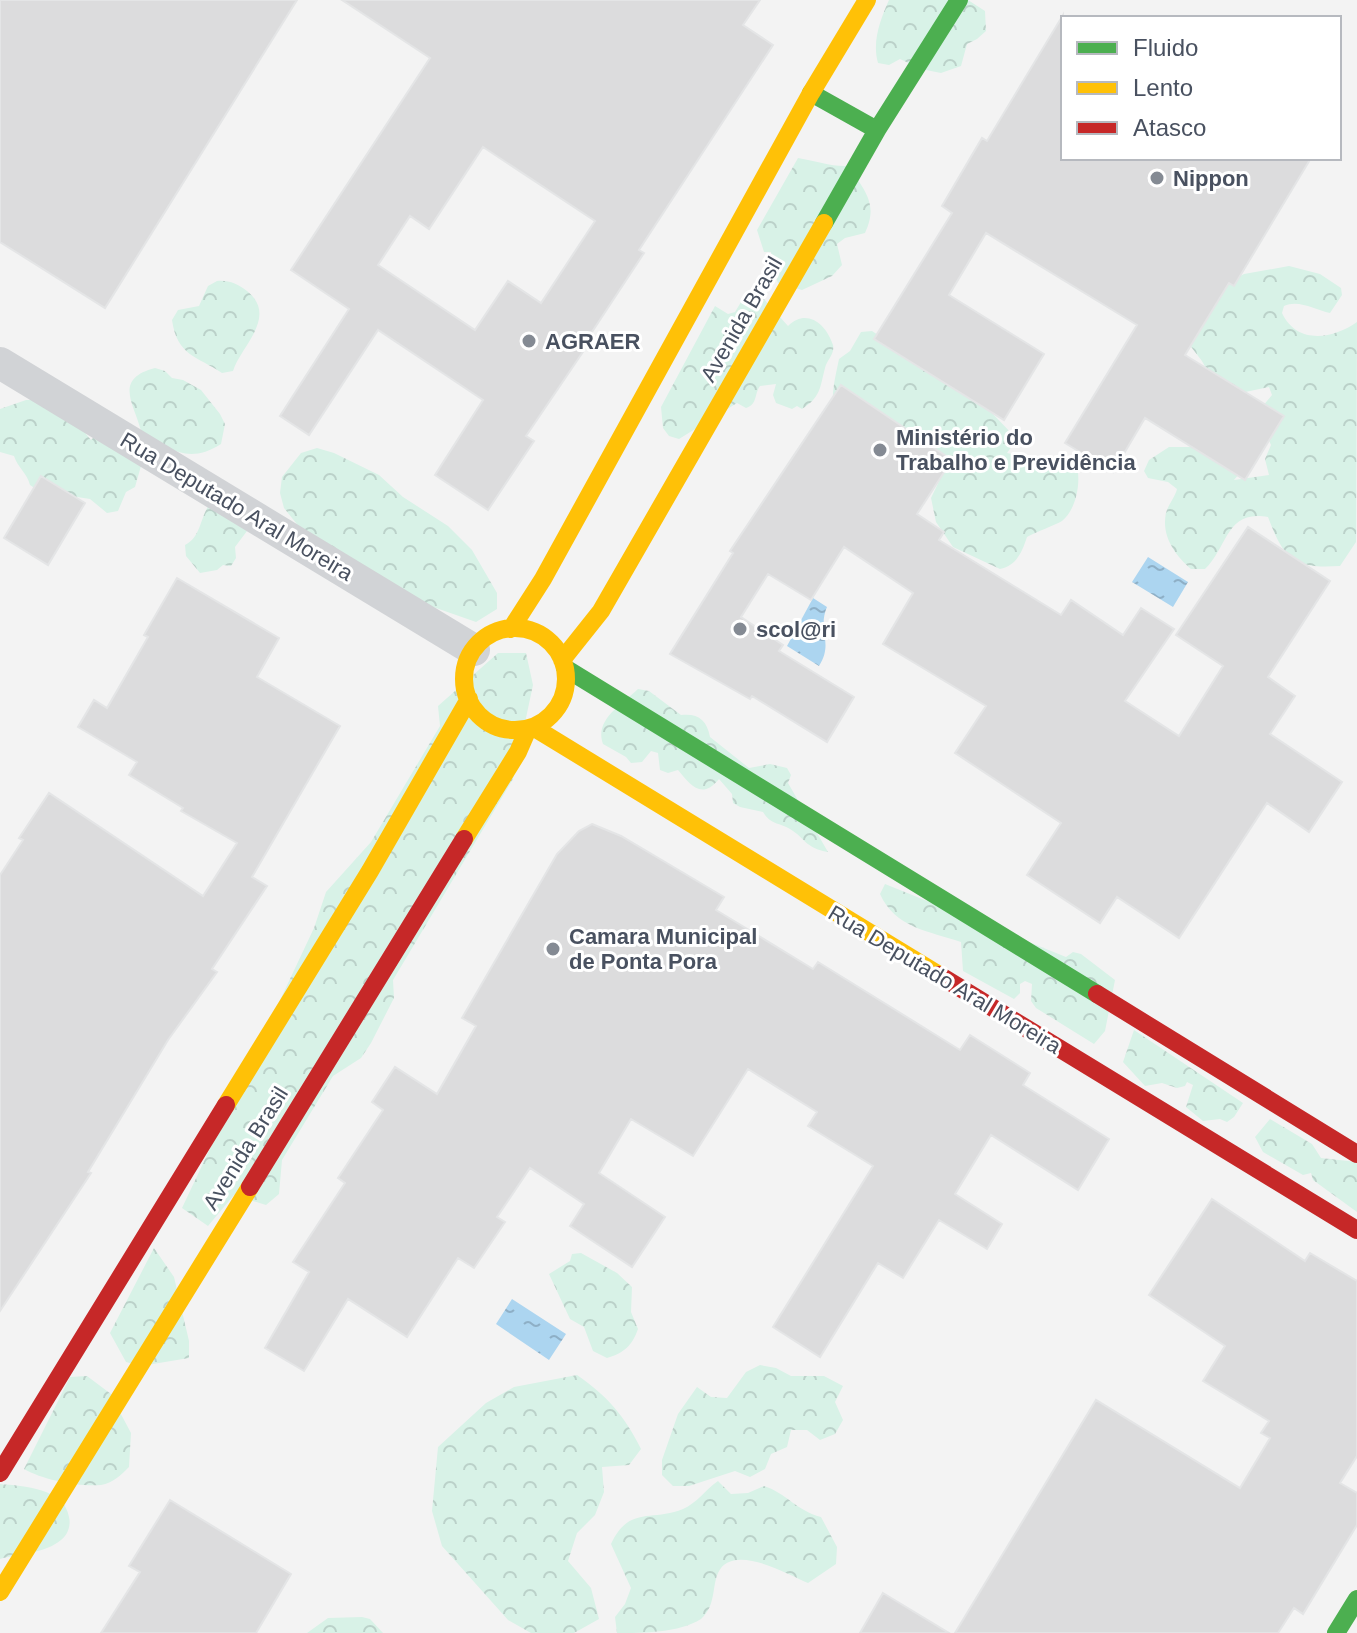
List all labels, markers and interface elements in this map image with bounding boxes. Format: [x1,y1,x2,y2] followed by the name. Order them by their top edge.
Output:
[1061,16,1341,160] legend
[1133,34,1198,61] text: Fluido
[1133,74,1193,101] text: Lento
[1133,114,1206,141] text: Atasco
[1173,166,1249,191] place label: Nippon
[1148,169,1166,187] marker: Nippon
[696,252,787,386] street label: Avenida Brasil
[545,329,640,354] place label: AGRAER
[520,332,538,350] marker: AGRAER
[896,425,1136,475] place label: Ministério do Trabalho e Previdência
[116,427,358,586] street label: Rua Deputado Aral Moreira
[871,441,889,459] marker: Ministério do Trabalho e Previdência
[756,617,836,642] place label: scol@ri
[731,620,749,638] marker: scol@ri
[824,900,1066,1059] street label: Rua Deputado Aral Moreira
[569,924,757,974] place label: Camara Municipal de Ponta Pora
[544,940,562,958] marker: Camara Municipal de Ponta Pora
[198,1082,293,1214] street label: Avenida Brasil

